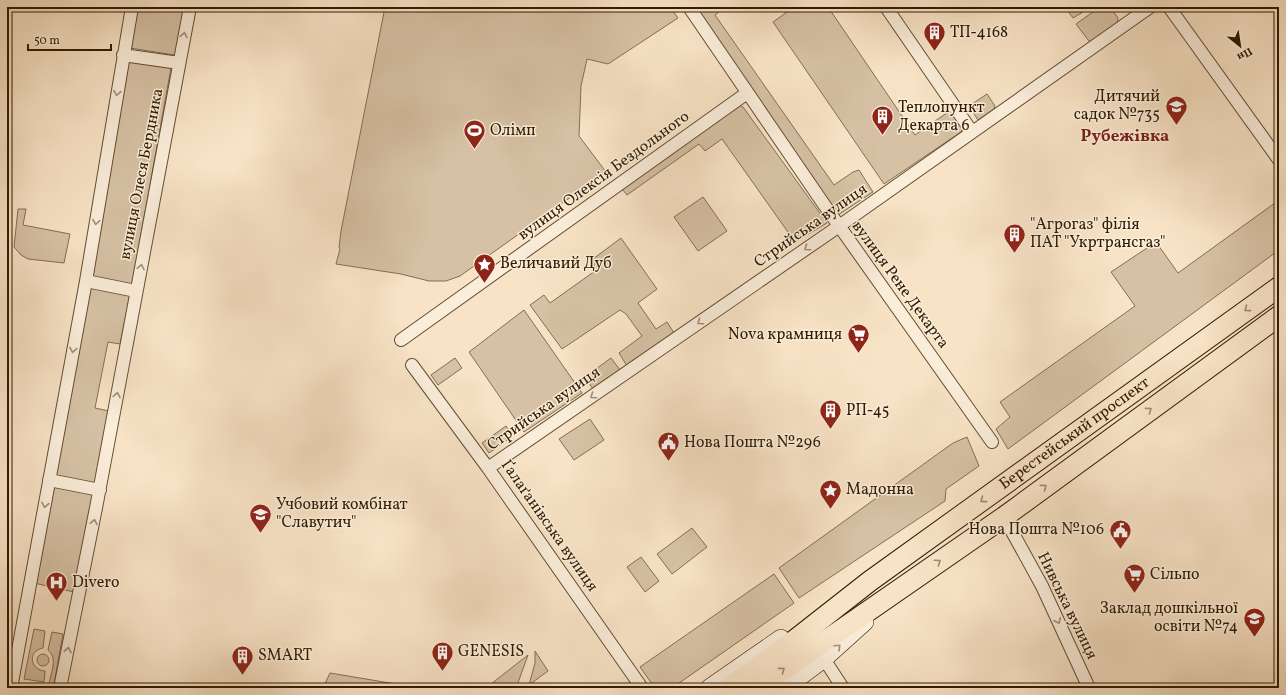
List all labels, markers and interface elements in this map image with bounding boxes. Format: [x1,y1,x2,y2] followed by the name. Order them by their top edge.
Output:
[922,20,948,53] building icon: ТП-4168
[950,22,1008,44] place label: ТП-4168
[28,26,111,52] scale bar
[1220,26,1260,66] north arrow
[180,32,188,38] one-way arrow
[34,33,60,49] text: 50 m
[1234,43,1255,64] text: Пн
[115,86,169,261] street label: вулиця Олеся Бердника
[1074,86,1160,126] place label: Дитячий садок №735
[113,90,122,97] one-way arrow
[1163,93,1189,126] school or university icon: Дитячий садок №735
[898,97,984,137] place label: Теплопункт Декарта 6
[869,104,895,137] building icon: Теплопункт Декарта 6
[514,106,694,246] street label: вулиця Олексія Бездольного
[461,118,487,151] sports icon: Олімп
[490,120,536,142] place label: Олімп
[1081,125,1169,148] district label: Рубежівка
[750,179,872,273] street label: Стрийська вулиця
[1030,214,1166,254] place label: "Агрогаз" філія ПАТ "Укртрансгаз"
[846,217,954,353] street label: вулиця Рене Декарта
[92,219,101,225] one-way arrow
[1001,221,1027,254] building icon: "Агрогаз" філія ПАТ "Укртрансгаз"
[804,243,811,251] one-way arrow
[472,251,498,284] place icon: Величавий Дуб
[500,253,612,275] place label: Величавий Дуб
[136,264,144,270] one-way arrow
[1245,305,1252,312] one-way arrow
[697,317,704,325] one-way arrow
[845,322,871,355] supermarket icon: Nova крамниця
[728,324,842,346] place label: Nova крамниця
[70,347,78,353] one-way arrow
[483,362,605,456] street label: Стрийська вулиця
[995,372,1154,495] street label: Берестейський проспект
[112,391,121,398] one-way arrow
[590,391,597,398] one-way arrow
[817,398,843,431] building icon: РП-45
[846,400,889,422] place label: РП-45
[1145,408,1152,415] one-way arrow
[655,430,681,463] public building icon: Нова Пошта №296
[684,432,821,454] place label: Нова Пошта №296
[495,456,603,596] street label: Ґалаґанівська вулиця
[817,477,843,510] place icon: Мадонна
[846,479,914,501] place label: Мадонна
[1040,485,1047,492] one-way arrow
[276,494,408,534] place label: Учбовий комбінат "Славутич"
[980,495,987,502] one-way arrow
[247,501,273,534] school or university icon: Учбовий комбінат "Славутич"
[41,502,49,508] one-way arrow
[1107,517,1133,550] public building icon: Нова Пошта №106
[89,519,97,526] one-way arrow
[969,519,1104,541] place label: Нова Пошта №106
[1031,549,1103,663] street label: Нивська вулиця
[934,559,941,567] one-way arrow
[1122,562,1148,595] supermarket icon: Сільпо
[1150,564,1200,586] place label: Сільпо
[44,570,70,603] hospital icon: Divero
[72,572,120,594] place label: Divero
[1100,598,1238,638] place label: Заклад дошкільної освіти №74
[1241,605,1267,638] school or university icon: Заклад дошкільної освіти №74
[1053,617,1061,624] one-way arrow
[429,639,455,672] building icon: GENESIS
[458,641,524,663] place label: GENESIS
[229,643,255,676] building icon: SMART
[833,644,841,651] one-way arrow
[258,645,312,667] place label: SMART
[63,647,71,653] one-way arrow
[778,667,785,675] one-way arrow

